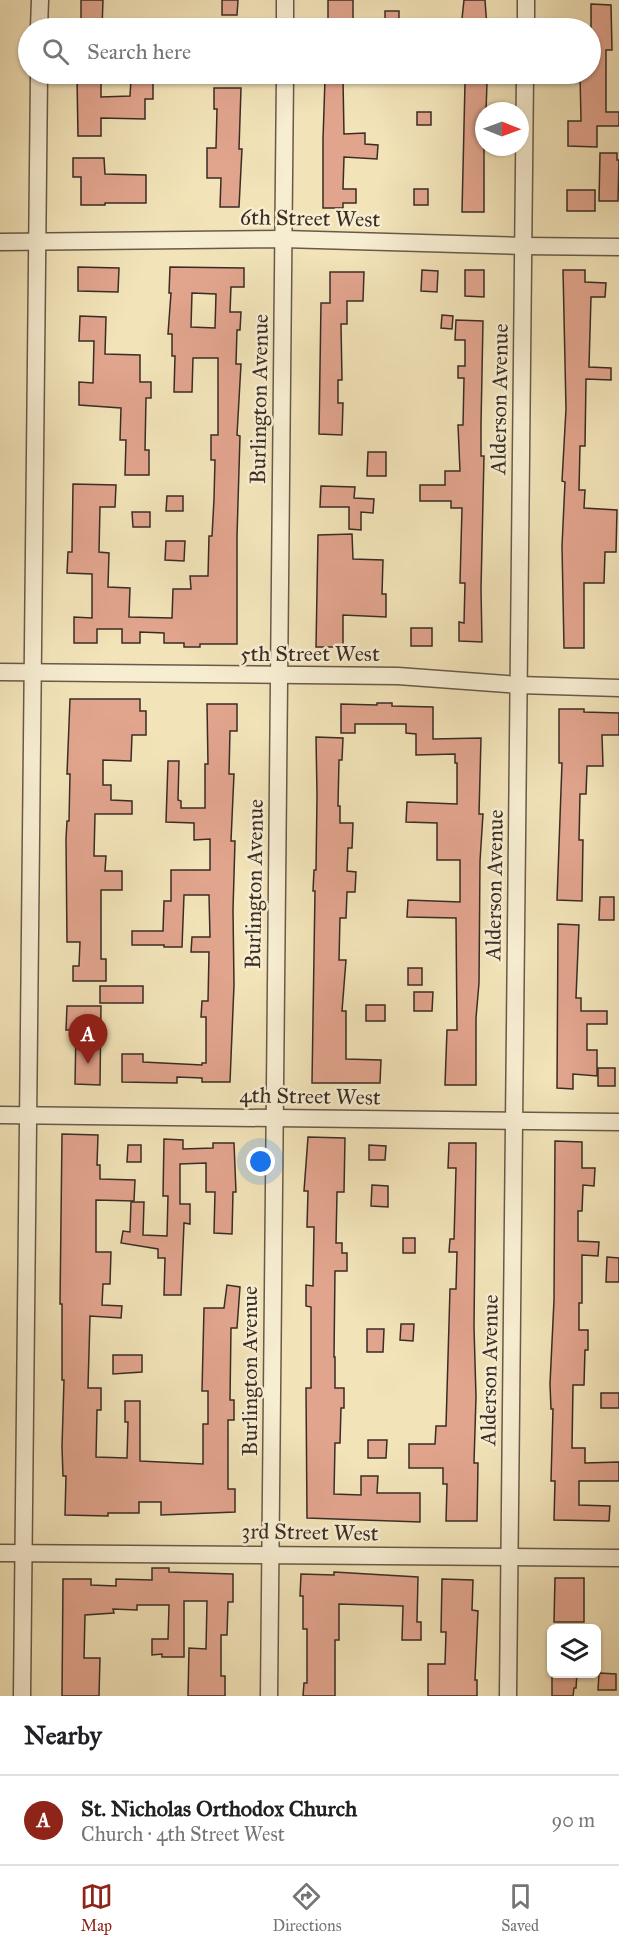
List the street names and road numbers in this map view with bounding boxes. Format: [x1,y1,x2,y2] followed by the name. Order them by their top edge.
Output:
[240,203,381,233] street label: 6th Street West
[244,314,274,484] street label: Burlington Avenue
[484,323,514,476] street label: Alderson Avenue
[240,640,380,667] street label: 5th Street West
[239,799,269,969] street label: Burlington Avenue
[479,809,509,962] street label: Alderson Avenue
[239,1081,381,1111] street label: 4th Street West
[236,1286,263,1456] street label: Burlington Avenue
[474,1294,504,1447] street label: Alderson Avenue
[241,1517,379,1547] street label: 3rd Street West

